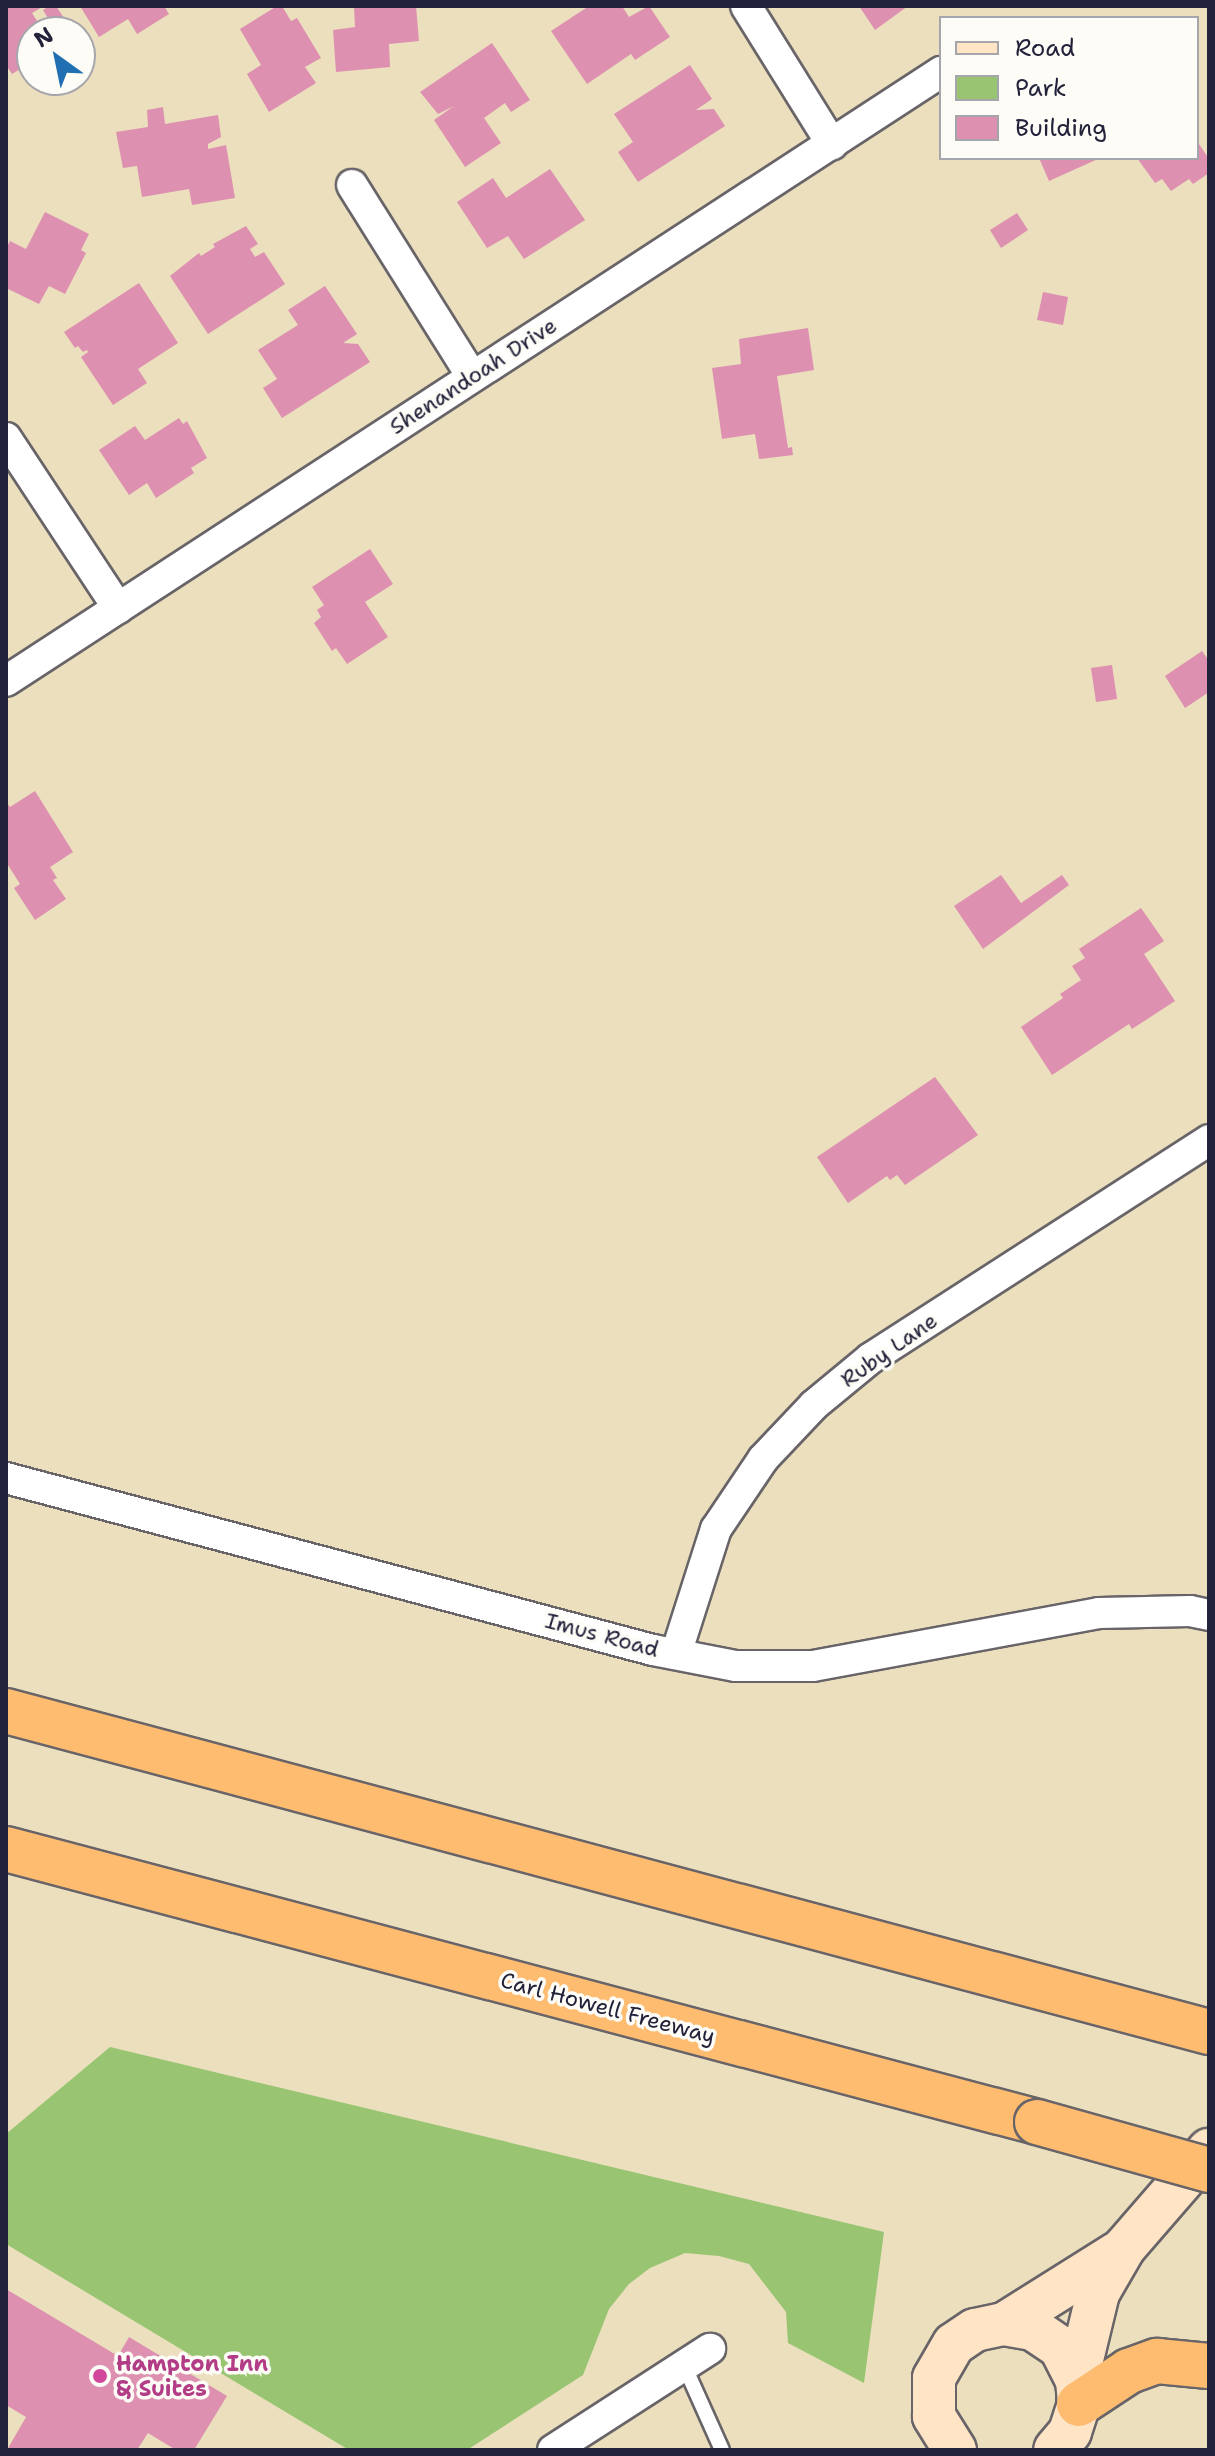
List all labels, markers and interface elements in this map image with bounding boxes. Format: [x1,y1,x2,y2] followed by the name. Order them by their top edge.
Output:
[16,16,96,96] north arrow
[939,16,1199,160] legend
[29,20,59,54] text: N
[1015,32,1075,64] text: Road
[1015,72,1067,104] text: Park
[1015,112,1107,144] text: Building
[384,312,562,440] street label: Shenandoah Drive
[836,1307,942,1393] street label: Ruby Lane
[542,1607,662,1663] street label: Imus Road
[498,1967,718,2049] street label: Carl Howell Freeway
[116,2350,268,2402] place label: Hampton Inn & Suites
[91,2367,109,2385] marker: Hampton Inn & Suites

